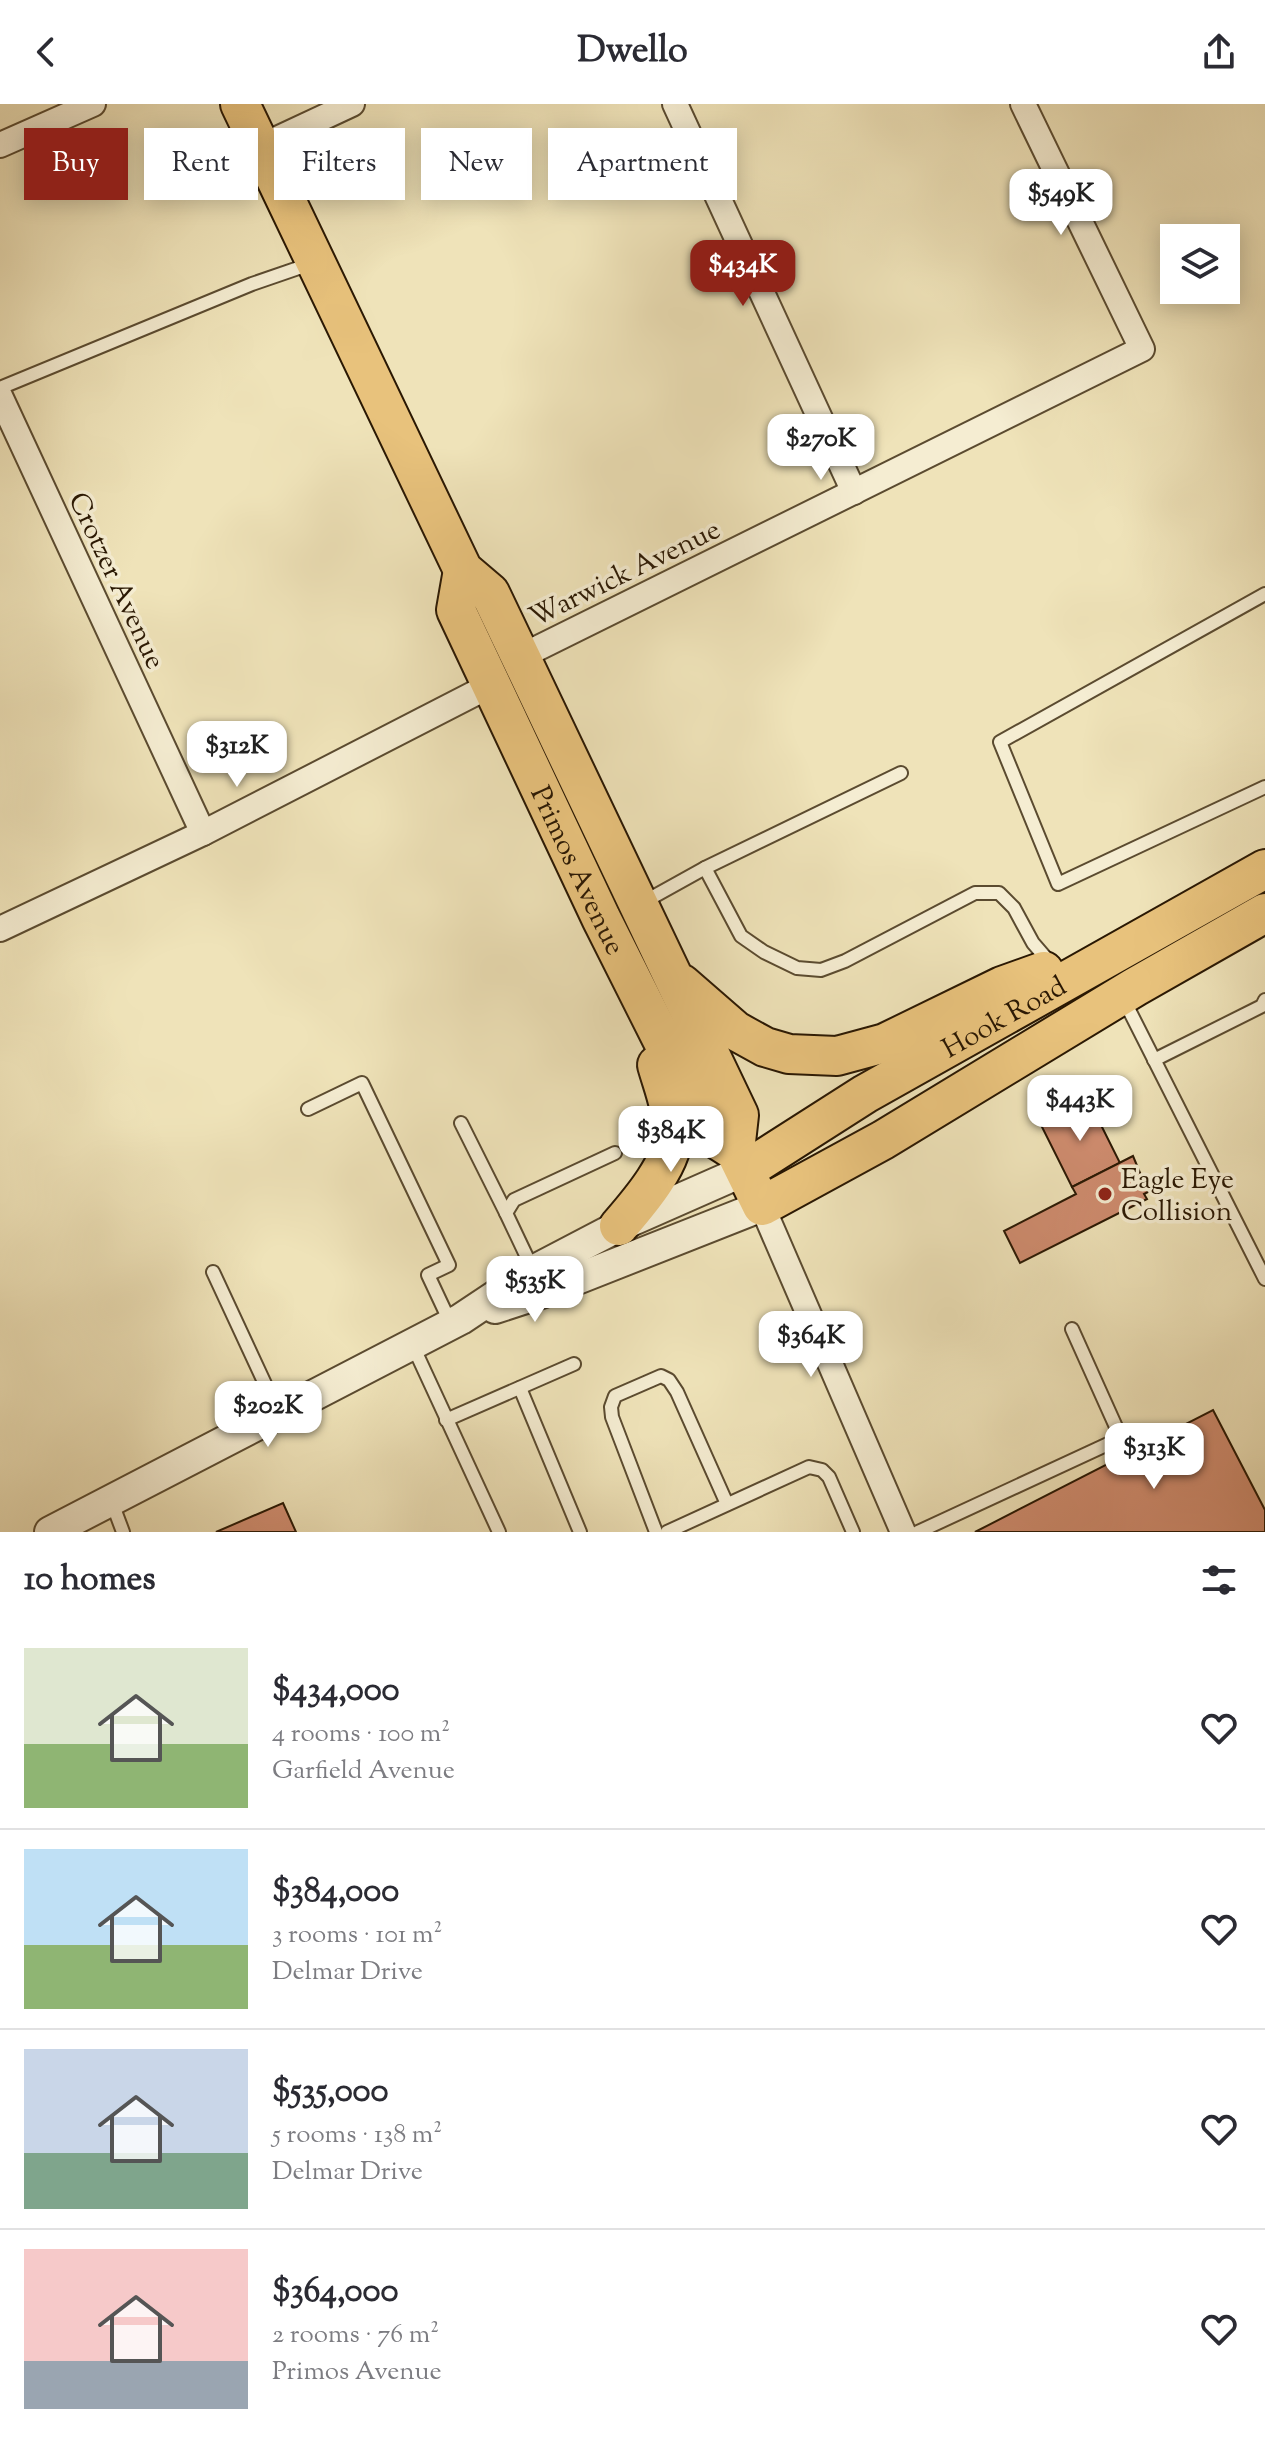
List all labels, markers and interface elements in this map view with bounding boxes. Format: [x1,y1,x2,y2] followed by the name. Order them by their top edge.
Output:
[577,26,688,78] text: Dwello
[24,30,68,74] icon: back
[1197,30,1241,74] icon: share
[24,128,128,200] chip: Buy
[144,128,258,200] chip: Rent
[274,128,405,200] chip: Filters
[421,128,532,200] chip: New
[548,128,737,200] chip: Apartment
[1005,169,1117,237] pin: $549K
[1027,176,1095,213] text: $549K
[1160,224,1240,304] map controls
[1160,224,1240,304] button: layers
[687,240,799,308] pin: $434K
[708,247,778,284] text: $434K
[765,414,877,482] pin: $270K
[785,421,857,458] text: $270K
[57,486,174,676] street label: Crotzer Avenue
[523,511,728,638] street label: Warwick Avenue
[181,721,293,789] pin: $312K
[205,728,269,765] text: $312K
[519,780,633,963] street label: Primos Avenue
[935,968,1074,1070] street label: Hook Road
[1024,1075,1136,1143] pin: $443K
[1045,1082,1115,1119] text: $443K
[615,1106,727,1174] pin: $384K
[636,1113,706,1150] text: $384K
[1121,1161,1234,1233] place label: Eagle Eye Collision
[1096,1185,1114,1203] marker: Eagle Eye Collision
[479,1256,591,1324] pin: $535K
[505,1263,565,1300] text: $535K
[755,1311,867,1379] pin: $364K
[777,1318,845,1355] text: $364K
[212,1381,324,1449] pin: $202K
[233,1388,303,1425] text: $202K
[1098,1423,1210,1491] pin: $313K
[1123,1430,1185,1467] text: $313K
[24,1556,156,1605] text: 10 homes
[1197,1558,1241,1602] icon: filters
[272,1667,400,1716] text: $434,000
[88,1680,184,1776] icon: home
[1197,1706,1241,1750] icon: heart
[272,1716,450,1753] text: 4 rooms · 100 m²
[272,1753,455,1790] text: Garfield Avenue
[272,1868,399,1917] text: $384,000
[88,1881,184,1977] icon: home
[1197,1907,1241,1951] icon: heart
[272,1917,442,1954] text: 3 rooms · 101 m²
[272,1954,423,1991] text: Delmar Drive
[272,2068,389,2117] text: $535,000
[88,2081,184,2177] icon: home
[1197,2107,1241,2151] icon: heart
[272,2117,442,2154] text: 5 rooms · 138 m²
[272,2154,423,2191] text: Delmar Drive
[272,2268,398,2317] text: $364,000
[88,2281,184,2377] icon: home
[1197,2307,1241,2351] icon: heart
[272,2317,439,2354] text: 2 rooms · 76 m²
[272,2354,442,2391] text: Primos Avenue

